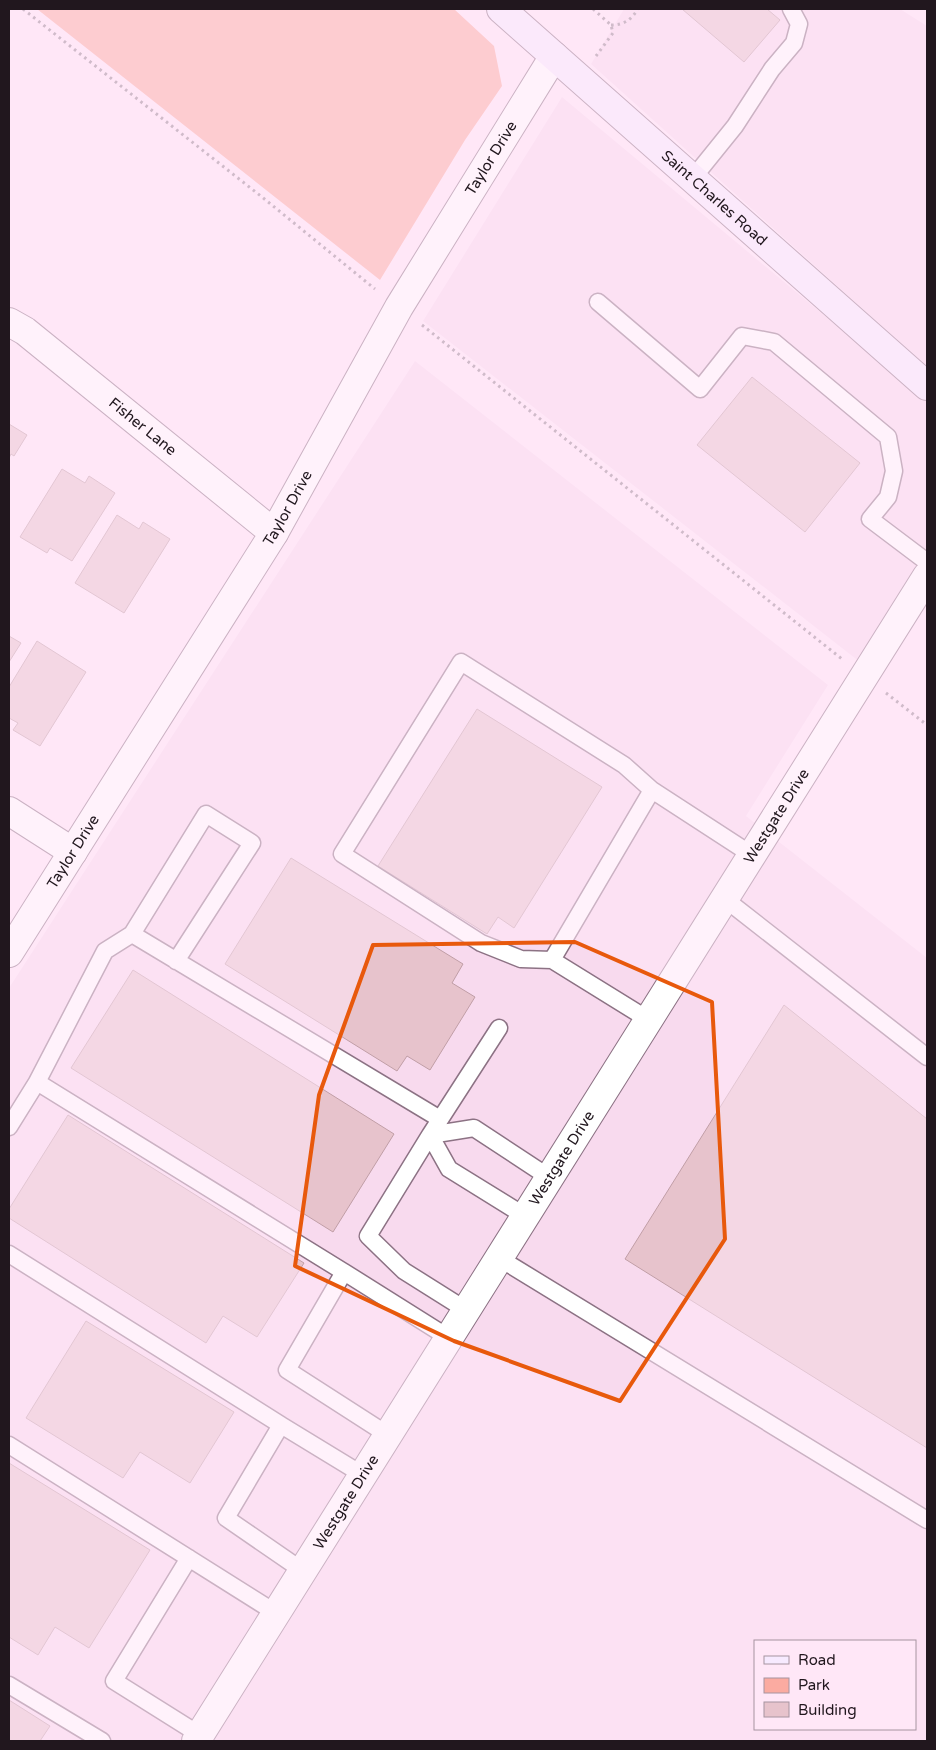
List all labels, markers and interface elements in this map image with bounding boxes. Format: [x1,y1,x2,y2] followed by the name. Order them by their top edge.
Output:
[461,118,521,198] street label: Taylor Drive
[658,146,771,249] street label: Saint Charles Road
[105,394,180,459] street label: Fisher Lane
[259,467,316,549] street label: Taylor Drive
[740,765,813,867] street label: Westgate Drive
[43,811,103,892] street label: Taylor Drive
[525,1107,598,1209] street label: Westgate Drive
[309,1451,382,1553] street label: Westgate Drive
[754,1640,916,1730] legend
[798,1651,836,1669] text: Road
[798,1676,830,1694] text: Park
[798,1701,857,1719] text: Building

